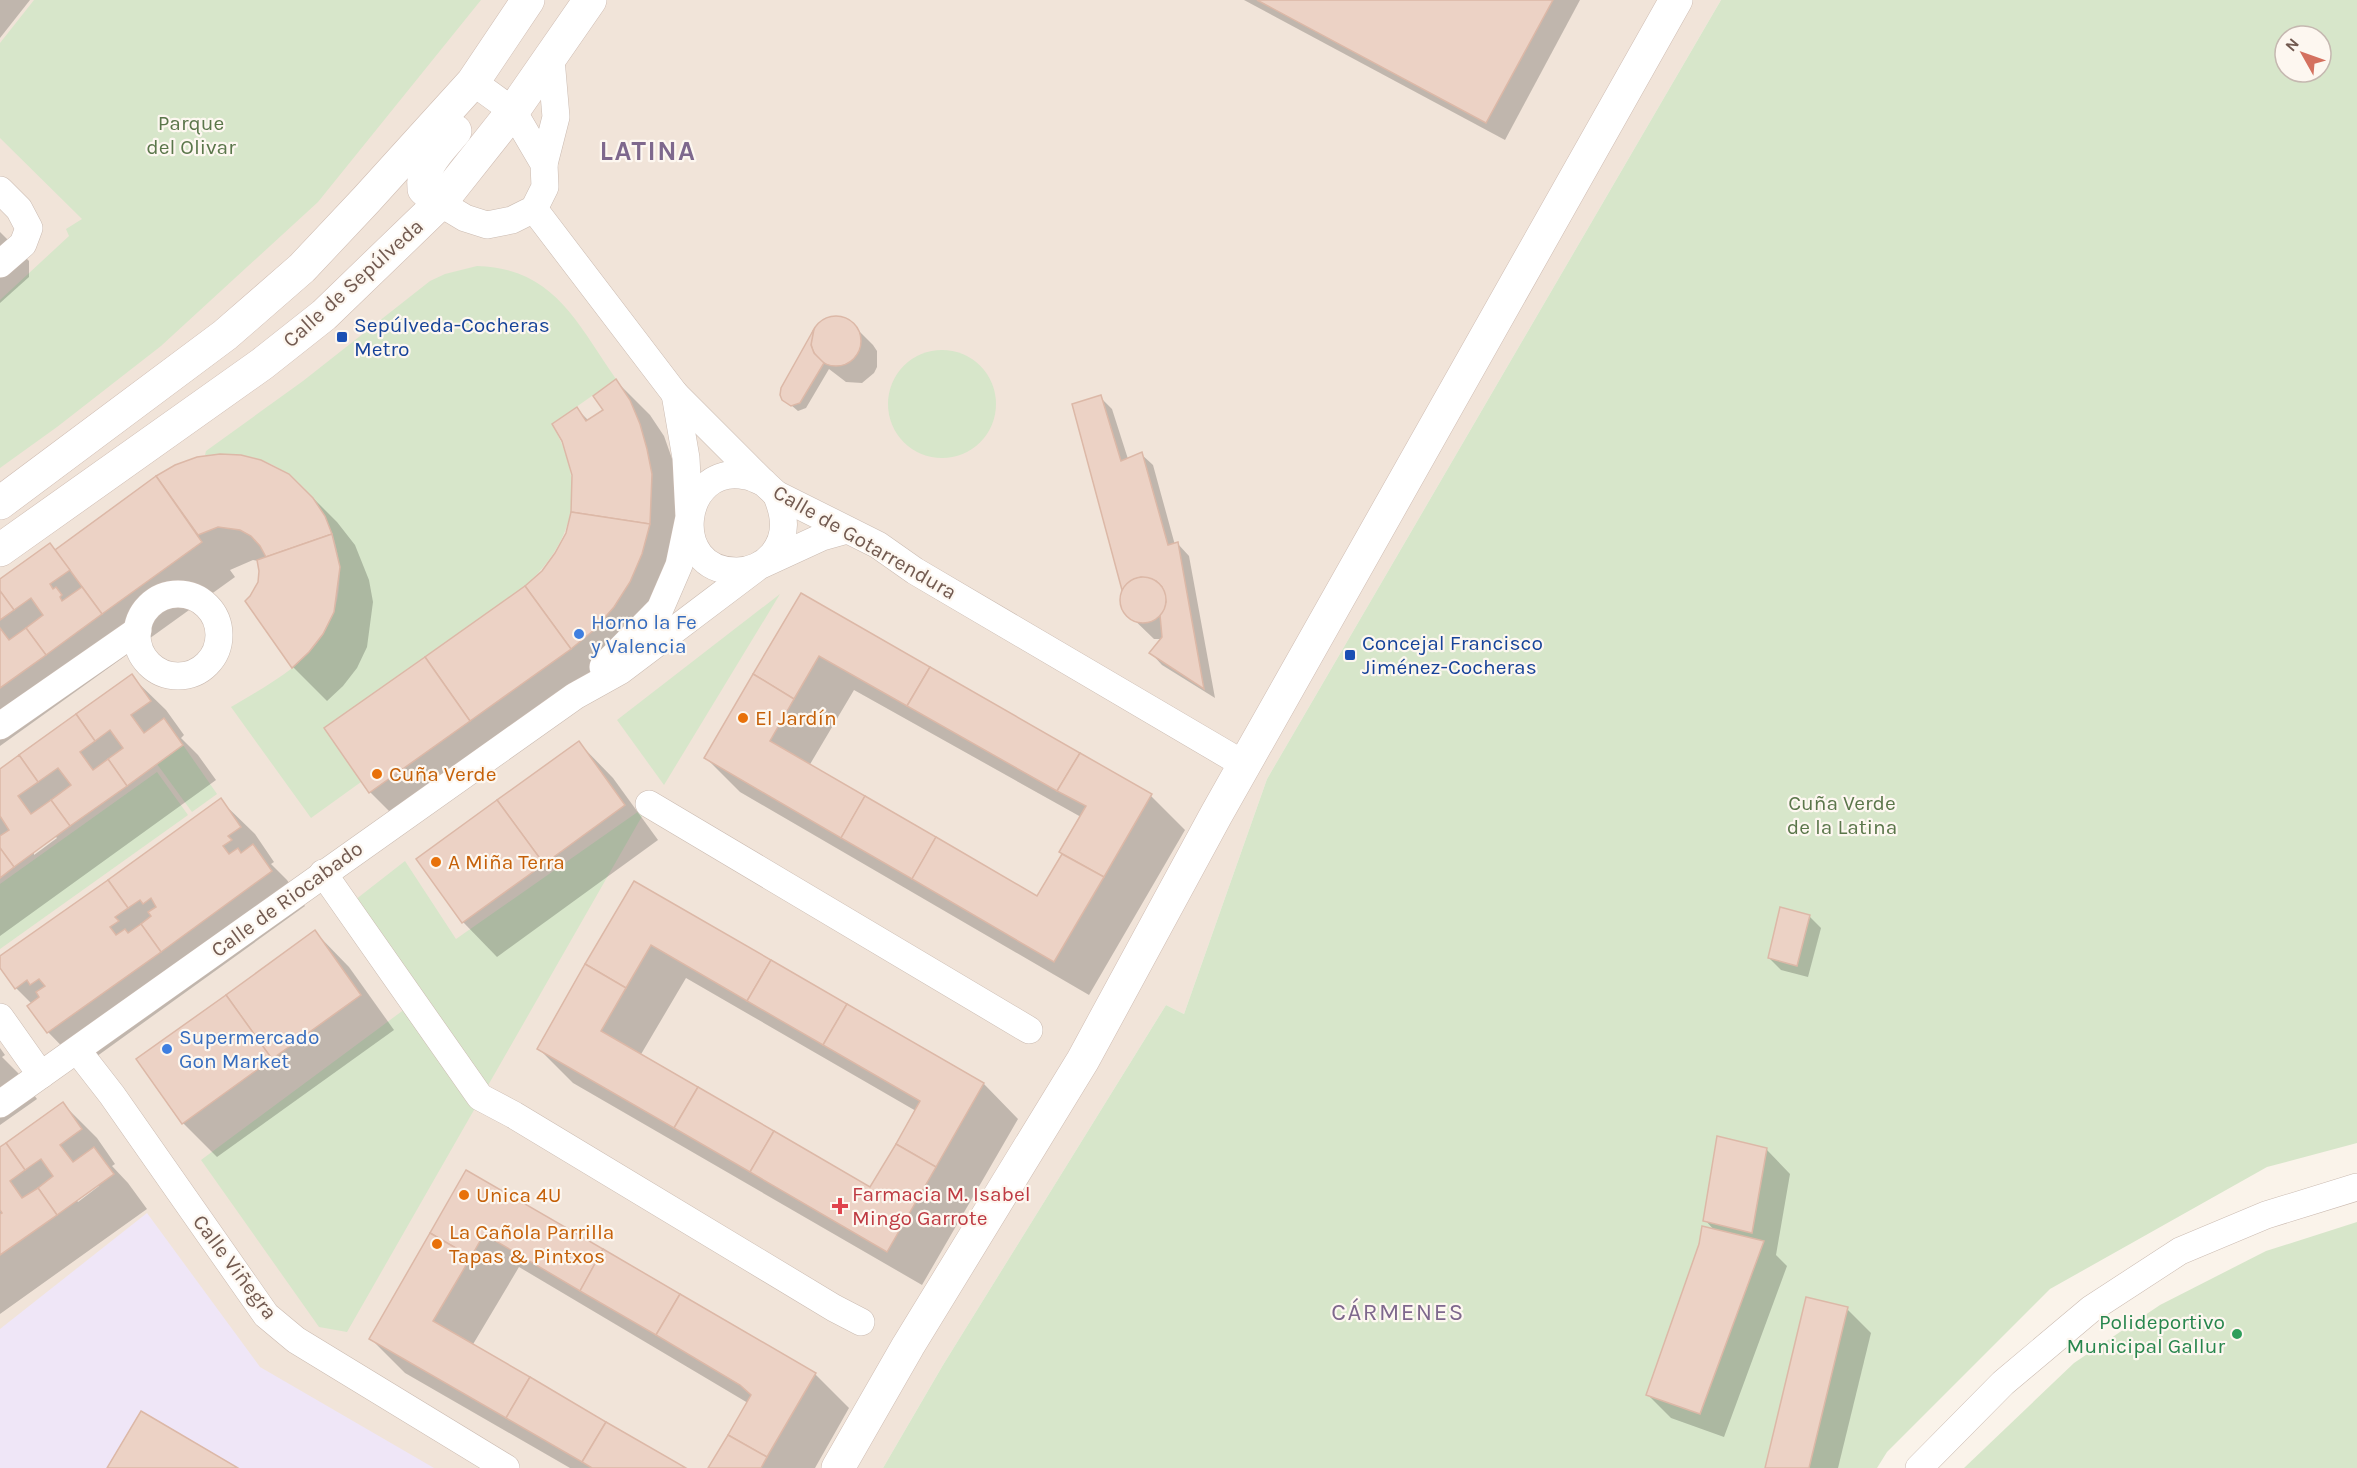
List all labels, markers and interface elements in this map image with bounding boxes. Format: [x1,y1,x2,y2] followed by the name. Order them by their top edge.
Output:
[2273,24,2333,84] north arrow
[2281,34,2303,55] text: N
[146,111,236,159] park label: Parque del Olivar
[600,135,696,167] district label: LATINA
[278,214,428,352] street label: Calle de Sepúlveda
[354,313,550,361] place label: Sepúlveda-Cocheras Metro
[335,330,349,344] marker: Sepúlveda-Cocheras Metro
[769,480,961,604] street label: Calle de Gotarrendura
[590,610,697,658] place label: Horno la Fe y Valencia
[572,627,586,641] marker: Horno la Fe y Valencia
[1362,631,1543,679] place label: Concejal Francisco Jiménez-Cocheras
[1343,648,1357,662] marker: Concejal Francisco Jiménez-Cocheras
[755,706,837,730] place label: El Jardín
[736,711,750,725] marker: El Jardín
[389,762,497,786] place label: Cuña Verde
[370,767,384,781] marker: Cuña Verde
[1787,791,1897,839] park label: Cuña Verde de la Latina
[207,836,367,962] street label: Calle de Riocabado
[448,850,565,874] place label: A Miña Terra
[429,855,443,869] marker: A Miña Terra
[179,1025,319,1073] place label: Supermercado Gon Market
[160,1042,174,1056] marker: Supermercado Gon Market
[852,1182,1031,1230] place label: Farmacia M. Isabel Mingo Garrote
[476,1183,561,1207] place label: Unica 4U
[457,1188,471,1202] marker: Unica 4U
[833,1199,847,1213] marker: Farmacia M. Isabel Mingo Garrote
[188,1210,282,1324] street label: Calle Viñegra
[449,1220,614,1268] place label: La Cañola Parrilla Tapas & Pintxos
[430,1237,444,1251] marker: La Cañola Parrilla Tapas & Pintxos
[1331,1297,1465,1326] district label: CÁRMENES
[2067,1310,2225,1358] place label: Polideportivo Municipal Gallur
[2230,1327,2244,1341] marker: Polideportivo Municipal Gallur

